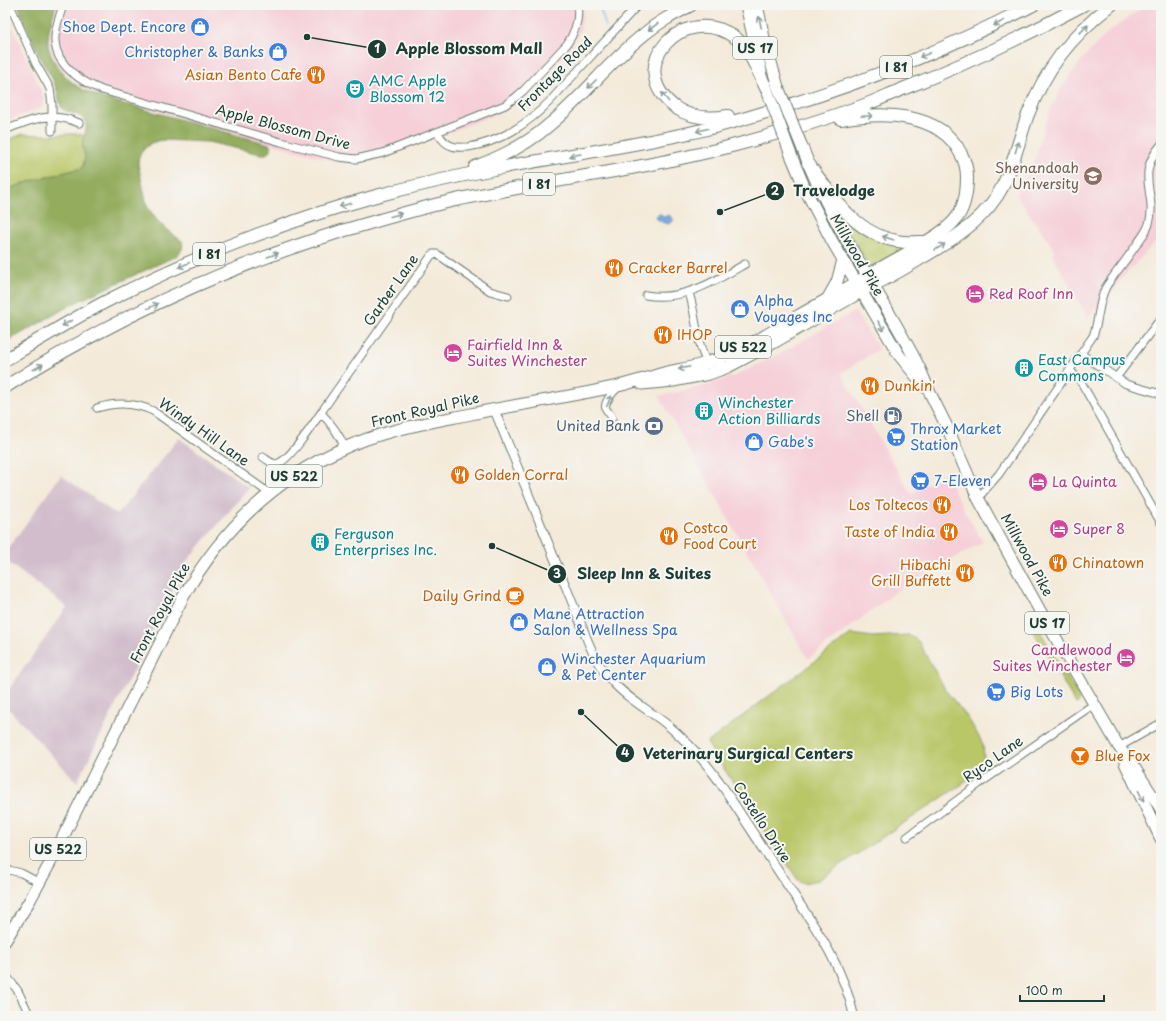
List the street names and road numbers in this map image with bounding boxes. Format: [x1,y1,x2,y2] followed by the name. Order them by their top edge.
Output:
[512,31,597,116] street label: Frontage Road
[733,37,777,59] road number: US 17
[880,56,912,78] road number: I 81
[213,98,353,155] street label: Apple Blossom Drive
[523,173,555,195] road number: I 81
[825,210,889,300] street label: Millwood Pike
[193,243,225,265] road number: I 81
[358,249,423,330] street label: Garber Lane
[715,336,771,358] road number: US 522
[369,387,481,432] street label: Front Royal Pike
[155,392,254,471] street label: Windy Hill Lane
[266,465,322,487] road number: US 522
[996,509,1059,600] street label: Millwood Pike
[124,559,195,667] street label: Front Royal Pike
[1025,612,1069,634] road number: US 17
[958,730,1027,787] street label: Ryco Lane
[728,777,797,867] street label: Costello Drive
[30,838,86,860] road number: US 522

